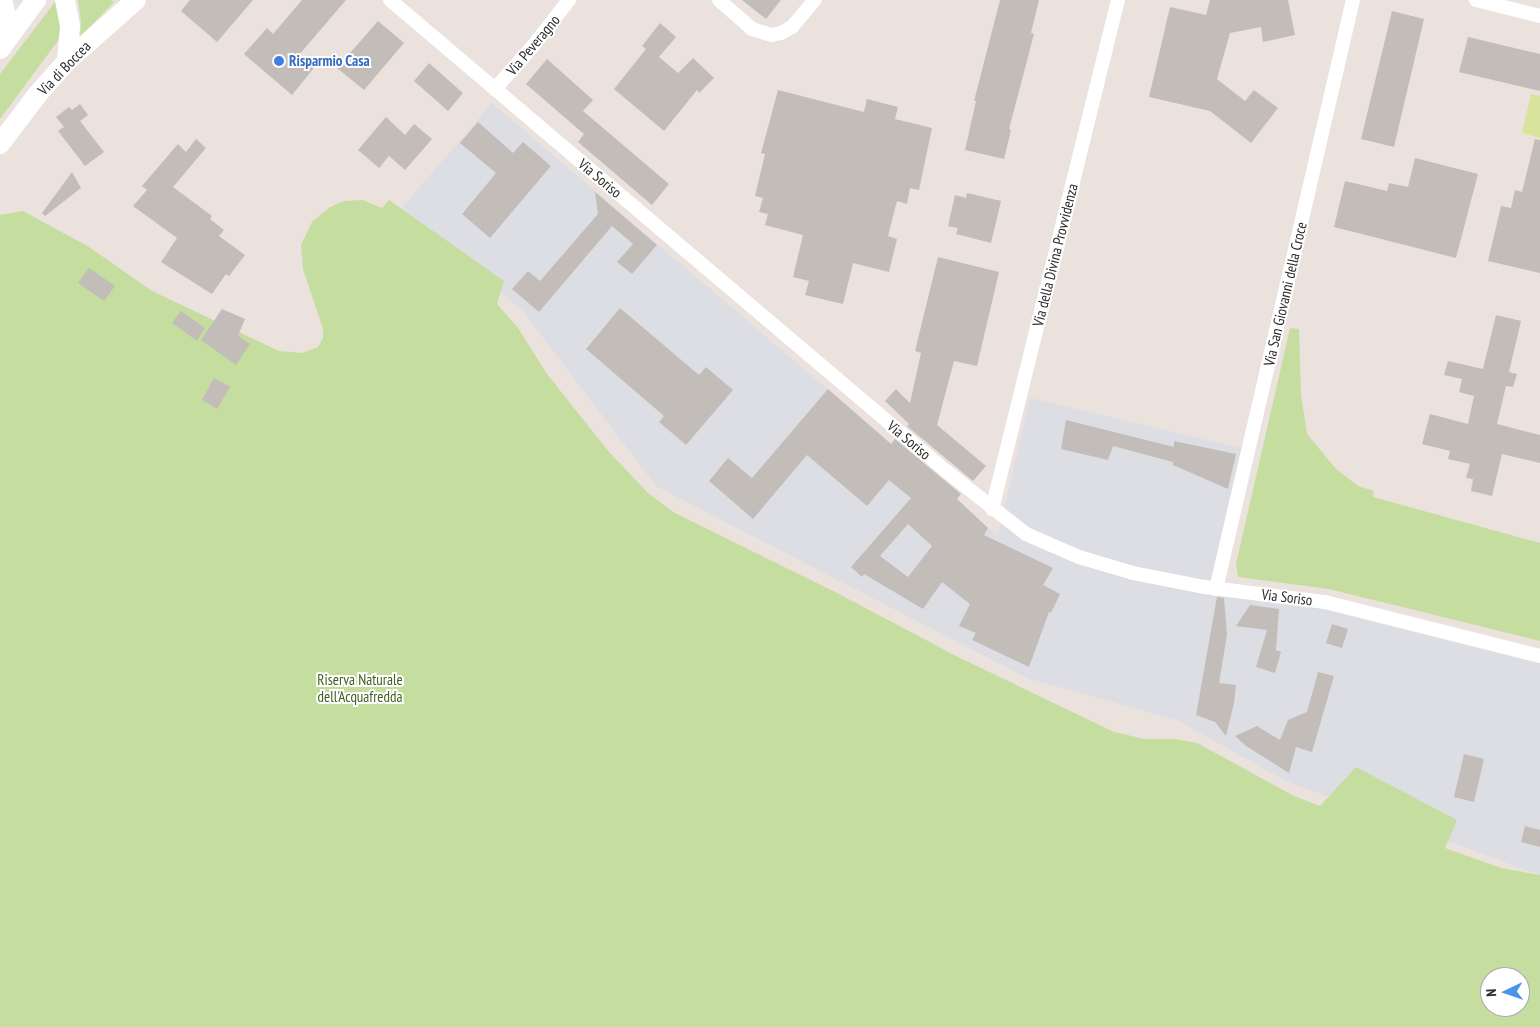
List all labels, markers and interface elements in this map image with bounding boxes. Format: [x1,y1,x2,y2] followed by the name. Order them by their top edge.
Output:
[503,11,563,79] street label: Via Peveragno
[34,37,94,99] street label: Via di Boccea
[289,52,370,70] place label: Risparmio Casa
[273,55,285,67] marker: Risparmio Casa
[575,155,625,201] street label: Via Soriso
[1029,182,1081,328] street label: Via della Divina Provvidenza
[1260,220,1310,368] street label: Via San Giovanni della Croce
[884,417,934,463] street label: Via Soriso
[1260,585,1314,609] street label: Via Soriso
[317,670,403,705] park label: Riserva Naturale dell'Acquafredda
[1480,967,1530,1017] north arrow
[1482,988,1500,997] text: N

